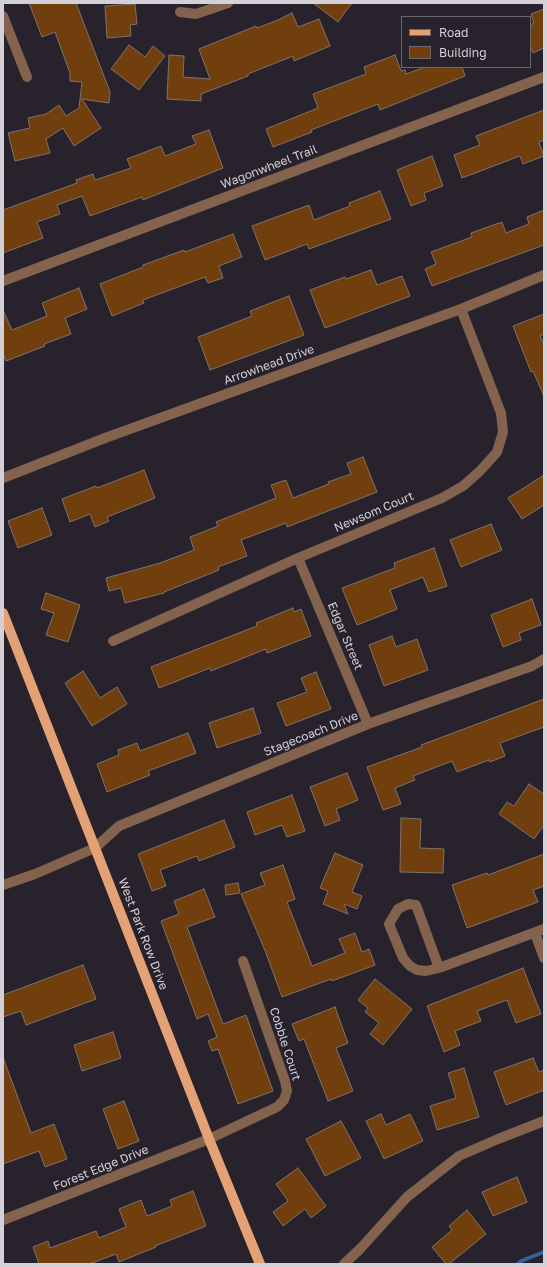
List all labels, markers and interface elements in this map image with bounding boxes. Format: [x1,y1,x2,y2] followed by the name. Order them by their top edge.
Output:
[401,16,531,68] legend
[439,25,468,40] text: Road
[439,45,487,60] text: Building
[219,142,319,192] street label: Wagonwheel Trail
[222,342,316,388] street label: Arrowhead Drive
[332,489,416,535] street label: Newsom Court
[324,600,366,672] street label: Edgar Street
[262,708,360,760] street label: Stagecoach Drive
[115,876,171,992] street label: West Park Row Drive
[266,1006,304,1082] street label: Cobble Court
[51,1142,151,1194] street label: Forest Edge Drive

